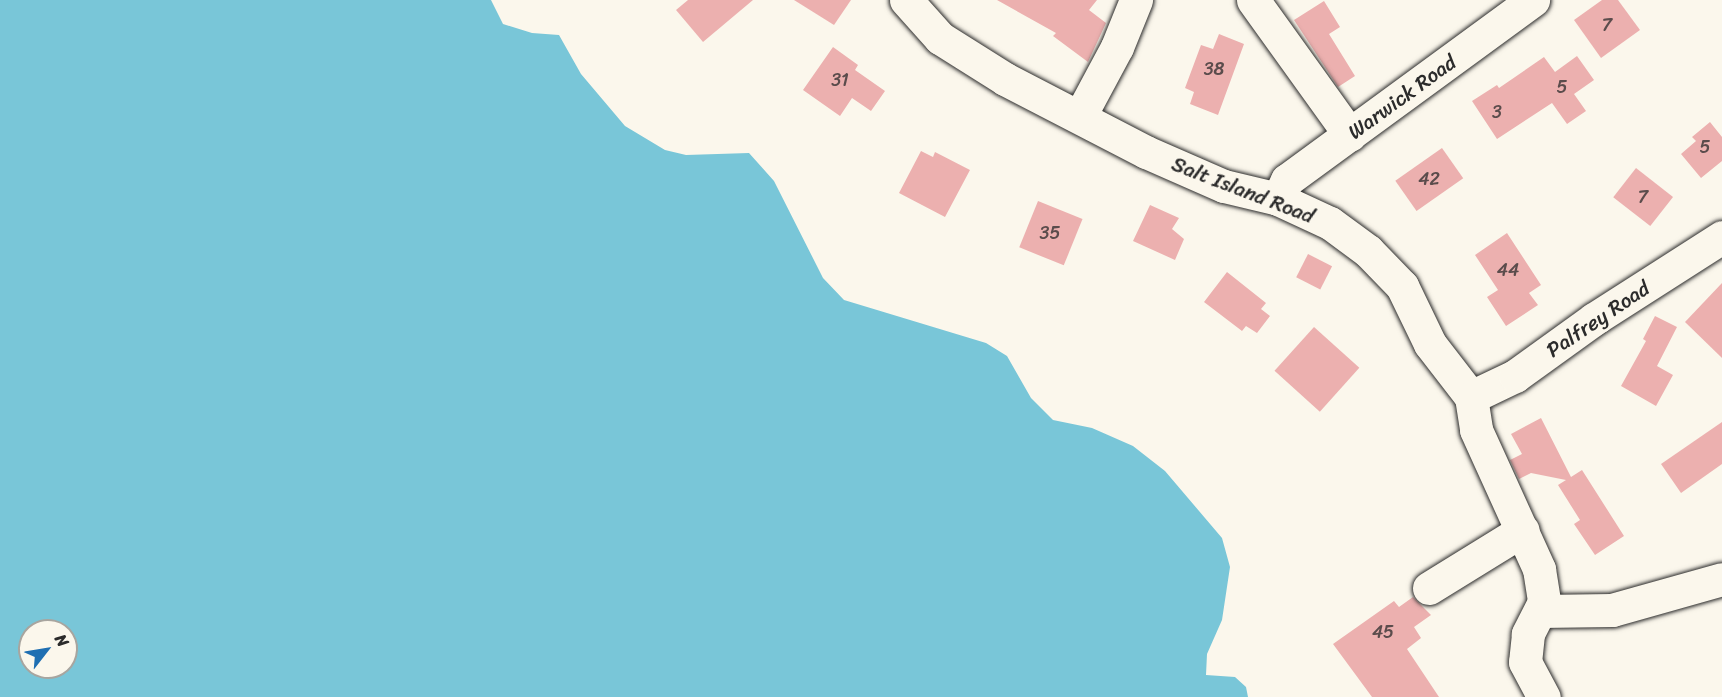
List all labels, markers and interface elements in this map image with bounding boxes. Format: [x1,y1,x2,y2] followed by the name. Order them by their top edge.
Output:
[1602,14,1612,36] house number: 7
[1343,49,1461,145] street label: Warwick Road
[1204,58,1224,80] house number: 38
[831,69,849,91] house number: 31
[1557,76,1567,98] house number: 5
[1492,101,1502,123] house number: 3
[1700,136,1710,158] house number: 5
[1168,151,1318,229] street label: Salt Island Road
[1418,168,1440,190] house number: 42
[1638,186,1648,208] house number: 7
[1040,222,1060,244] house number: 35
[1497,259,1519,281] house number: 44
[1542,275,1654,363] street label: Palfrey Road
[18,619,78,679] north arrow
[1372,621,1394,643] house number: 45
[47,628,77,653] text: N

